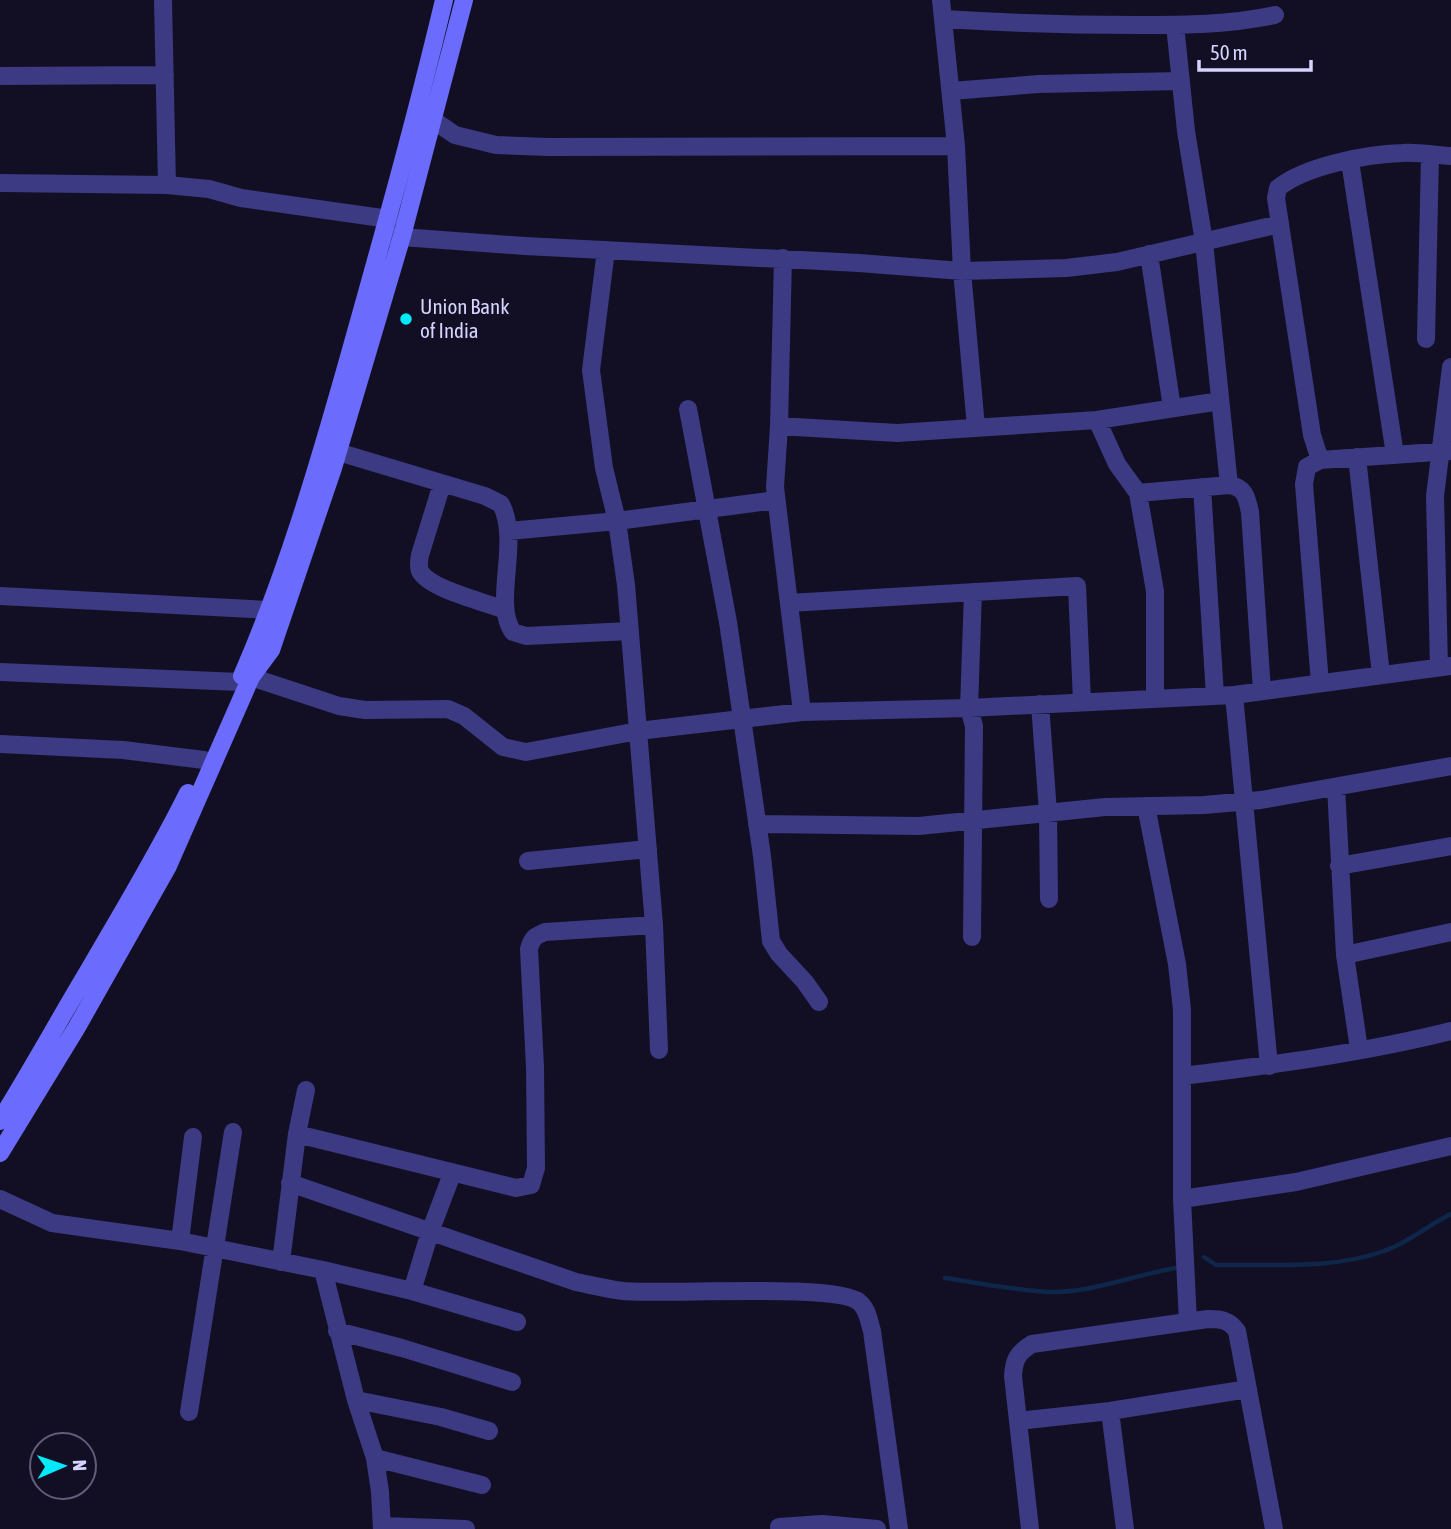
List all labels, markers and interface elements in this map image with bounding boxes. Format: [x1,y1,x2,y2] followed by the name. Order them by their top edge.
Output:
[1199,28,1311,72] scale bar
[1210,40,1248,64] text: 50 m
[420,294,509,342] place label: Union Bank of India
[398,311,414,327] marker: Union Bank of India
[28,1431,98,1501] north arrow
[69,1459,91,1471] text: N

